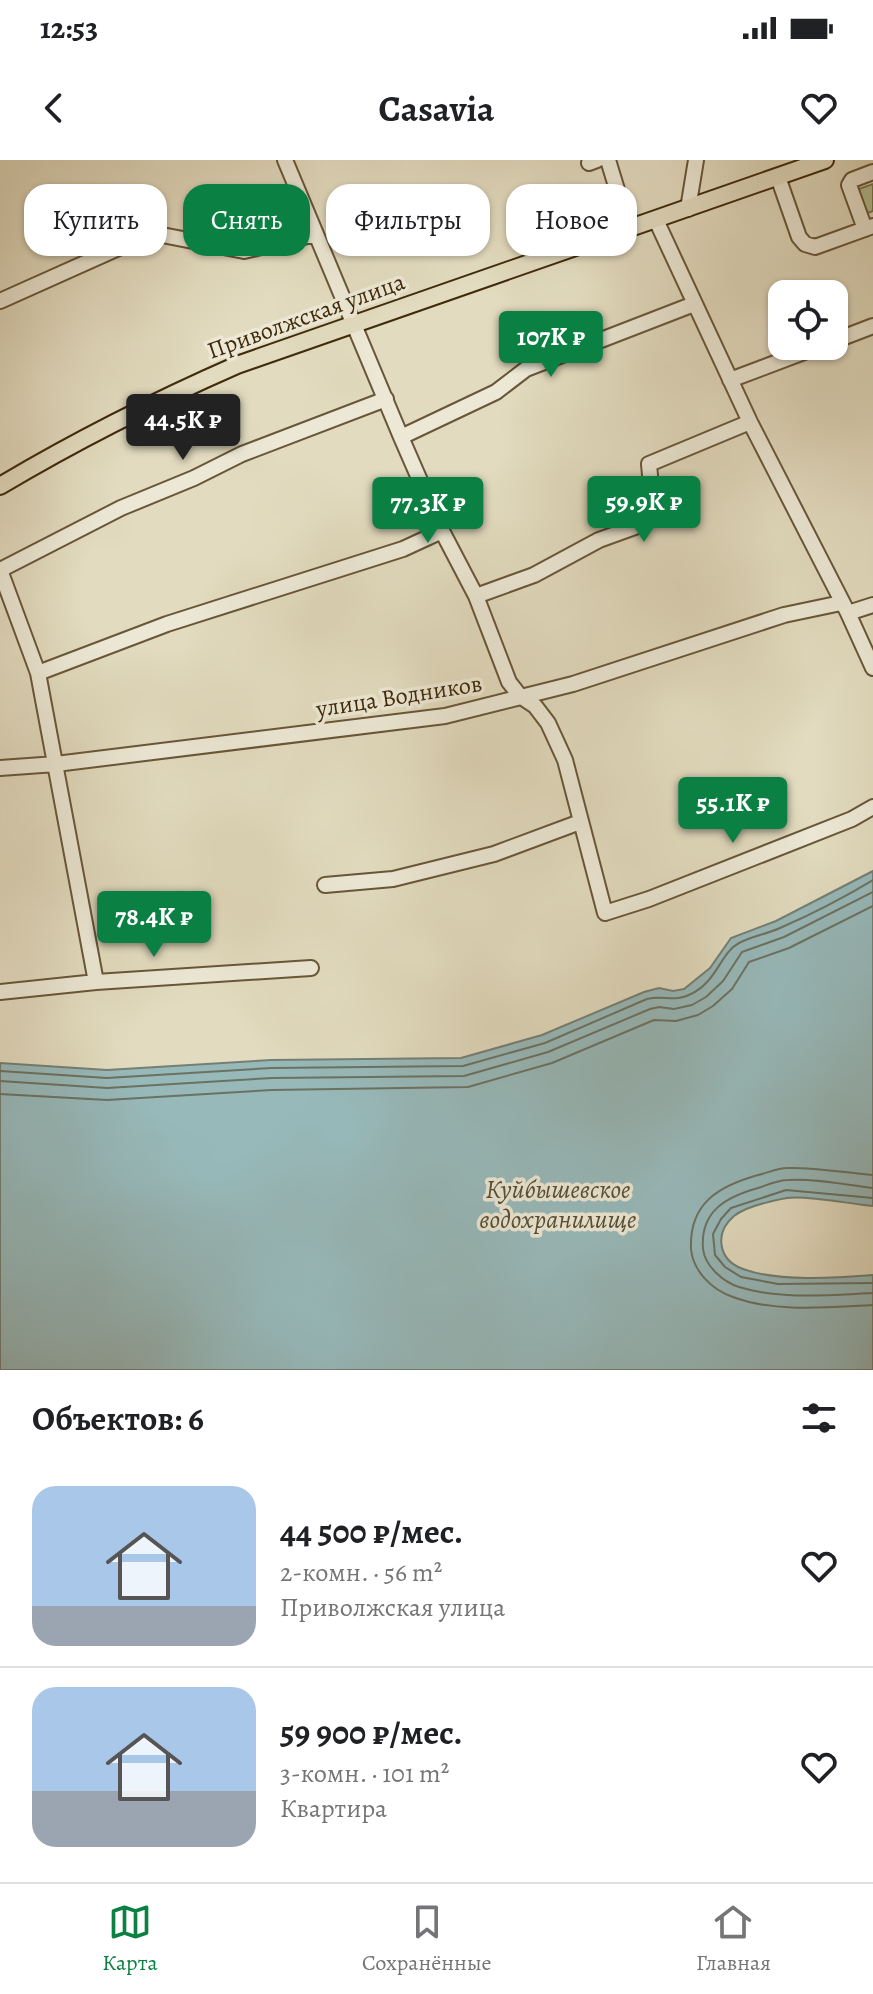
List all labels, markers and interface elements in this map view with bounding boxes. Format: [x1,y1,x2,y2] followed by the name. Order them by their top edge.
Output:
[40,8,98,48] text: 12:53
[379,84,494,133] text: Casavia
[32,86,76,130] icon: back
[797,86,841,130] icon: heart
[24,184,167,256] chip: Купить
[183,184,310,256] chip: Снять
[326,184,490,256] chip: Фильтры
[506,184,637,256] chip: Новое
[203,265,409,367] street label: Приволжская улица
[768,280,848,360] map controls
[768,280,848,360] button: locate
[486,311,616,379] pin: 107K ₽
[517,319,585,354] text: 107K ₽
[109,394,257,462] pin: 44.5K ₽
[144,402,222,437] text: 44.5K ₽
[570,476,718,544] pin: 59.9K ₽
[354,477,502,545] pin: 77.3K ₽
[605,484,683,519] text: 59.9K ₽
[390,485,466,520] text: 77.3K ₽
[313,667,484,725] street label: улица Водников
[659,777,807,845] pin: 55.1K ₽
[696,785,770,820] text: 55.1K ₽
[80,891,228,959] pin: 78.4K ₽
[115,899,193,934] text: 78.4K ₽
[479,1172,637,1237] water label: Куйбышевское водохранилище
[32,1395,204,1442] text: Объектов: 6
[797,1396,841,1440] icon: filters
[280,1508,463,1555] text: 44 500 ₽/мес.
[96,1518,192,1614] icon: home
[797,1544,841,1588] icon: heart
[280,1555,442,1590] text: 2-комн. · 56 m²
[280,1590,505,1625] text: Приволжская улица
[280,1709,463,1756] text: 59 900 ₽/мес.
[96,1719,192,1815] icon: home
[797,1745,841,1789] icon: heart
[280,1756,449,1791] text: 3-комн. · 101 m²
[280,1791,387,1826] text: Квартира
[102,1900,158,1978] tab: Карта
[362,1900,492,1978] tab: Сохранённые
[696,1900,771,1978] tab: Главная

